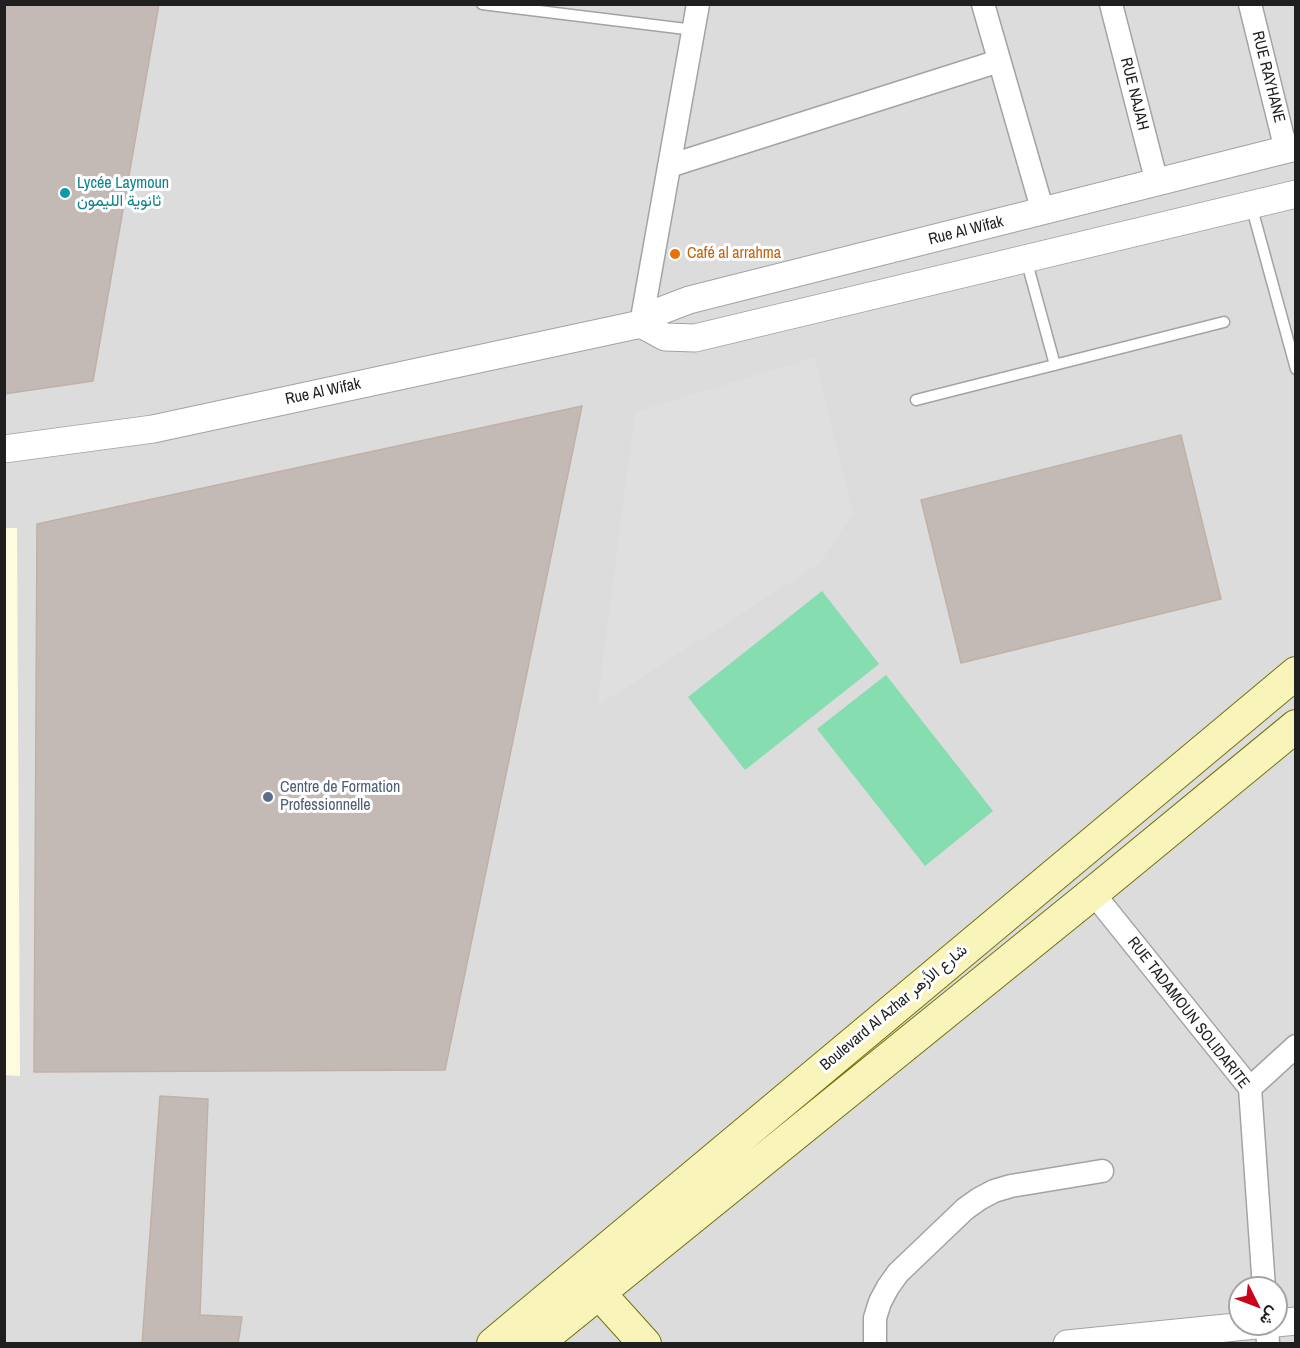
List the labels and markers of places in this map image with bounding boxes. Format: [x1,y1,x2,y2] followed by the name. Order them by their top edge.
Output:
[77,174,169,212] place label: Lycée Laymoun ثانوية الليمون
[58,186,72,200] marker: Lycée Laymoun ثانوية الليمون
[687,244,781,264] place label: Café al arrahma
[668,247,682,261] marker: Café al arrahma
[280,778,400,816] place label: Centre de Formation Professionnelle
[261,790,275,804] marker: Centre de Formation Professionnelle

